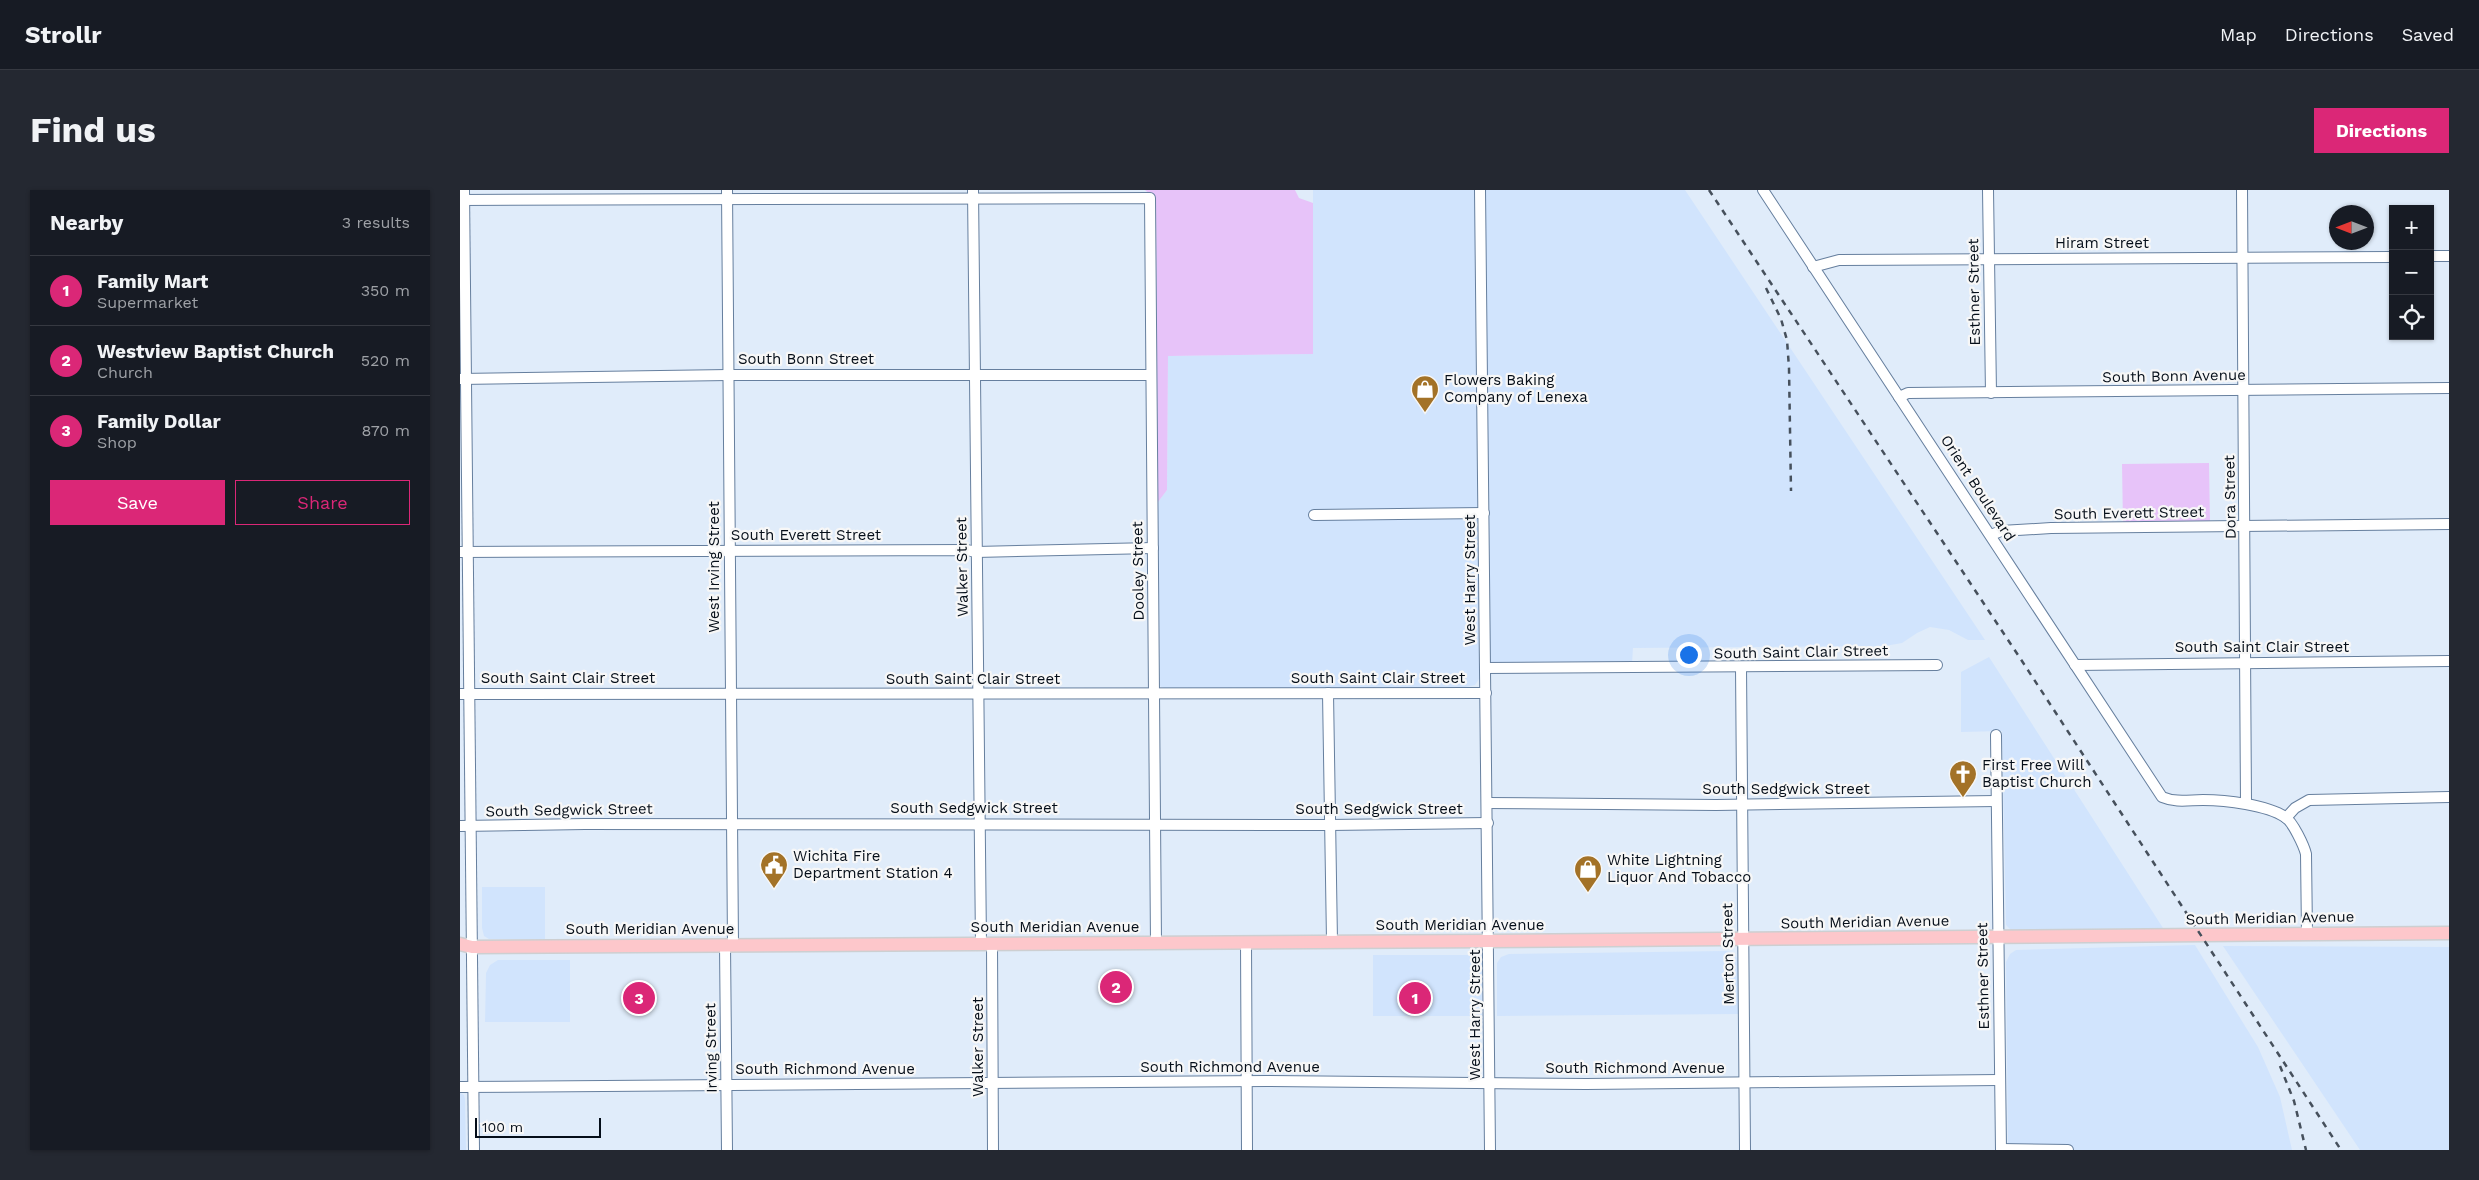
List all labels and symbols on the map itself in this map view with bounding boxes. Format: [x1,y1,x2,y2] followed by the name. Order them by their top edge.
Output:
[2329,205,2374,250] north arrow
[2055,234,2150,252] street label: Hiram Street
[1964,238,1984,346] street label: Esthner Street
[738,350,875,368] street label: South Bonn Street
[2102,366,2246,386] street label: South Bonn Avenue
[1444,371,1588,406] place label: Flowers Baking Company of Lenexa
[1410,374,1440,413] shop icon: Flowers Baking Company of Lenexa
[1937,432,2019,544] street label: Orient Boulevard
[2220,454,2240,539] street label: Dora Street
[705,500,723,633] street label: West Irving Street
[2054,503,2205,523] street label: South Everett Street
[1461,514,1479,646] street label: West Harry Street
[952,516,972,617] street label: Walker Street
[1128,520,1148,621] street label: Dooley Street
[731,526,882,544] street label: South Everett Street
[2175,638,2350,656] street label: South Saint Clair Street
[1714,641,1889,663] street label: South Saint Clair Street
[1676,642,1702,668] your location
[481,669,656,687] street label: South Saint Clair Street
[1291,669,1466,687] street label: South Saint Clair Street
[886,670,1061,688] street label: South Saint Clair Street
[1982,756,2092,791] place label: First Free Will Baptist Church
[1948,759,1978,798] church icon: First Free Will Baptist Church
[1702,780,1870,798] street label: South Sedgwick Street
[890,799,1058,817] street label: South Sedgwick Street
[485,800,654,820] street label: South Sedgwick Street
[1295,800,1463,818] street label: South Sedgwick Street
[793,847,953,882] place label: Wichita Fire Department Station 4
[759,850,789,889] public building icon: Wichita Fire Department Station 4
[1607,851,1751,886] place label: White Lightning Liquor And Tobacco
[1573,854,1603,893] shop icon: White Lightning Liquor And Tobacco
[1718,902,1738,1005] street label: Merton Street
[2185,908,2355,928] street label: South Meridian Avenue
[1780,912,1950,932] street label: South Meridian Avenue
[1376,916,1544,934] street label: South Meridian Avenue
[971,918,1139,936] street label: South Meridian Avenue
[566,920,734,938] street label: South Meridian Avenue
[1973,922,1993,1030] street label: Esthner Street
[1466,949,1484,1081] street label: West Harry Street
[1100,968,1132,1006] pin: 2
[623,979,655,1017] pin: 3
[1399,979,1431,1017] pin: 1
[969,996,987,1097] street label: Walker Street
[701,1002,721,1093] street label: Irving Street
[1140,1058,1320,1076] street label: South Richmond Avenue
[1545,1059,1725,1077] street label: South Richmond Avenue
[735,1060,915,1078] street label: South Richmond Avenue
[475,1115,601,1138] scale bar

